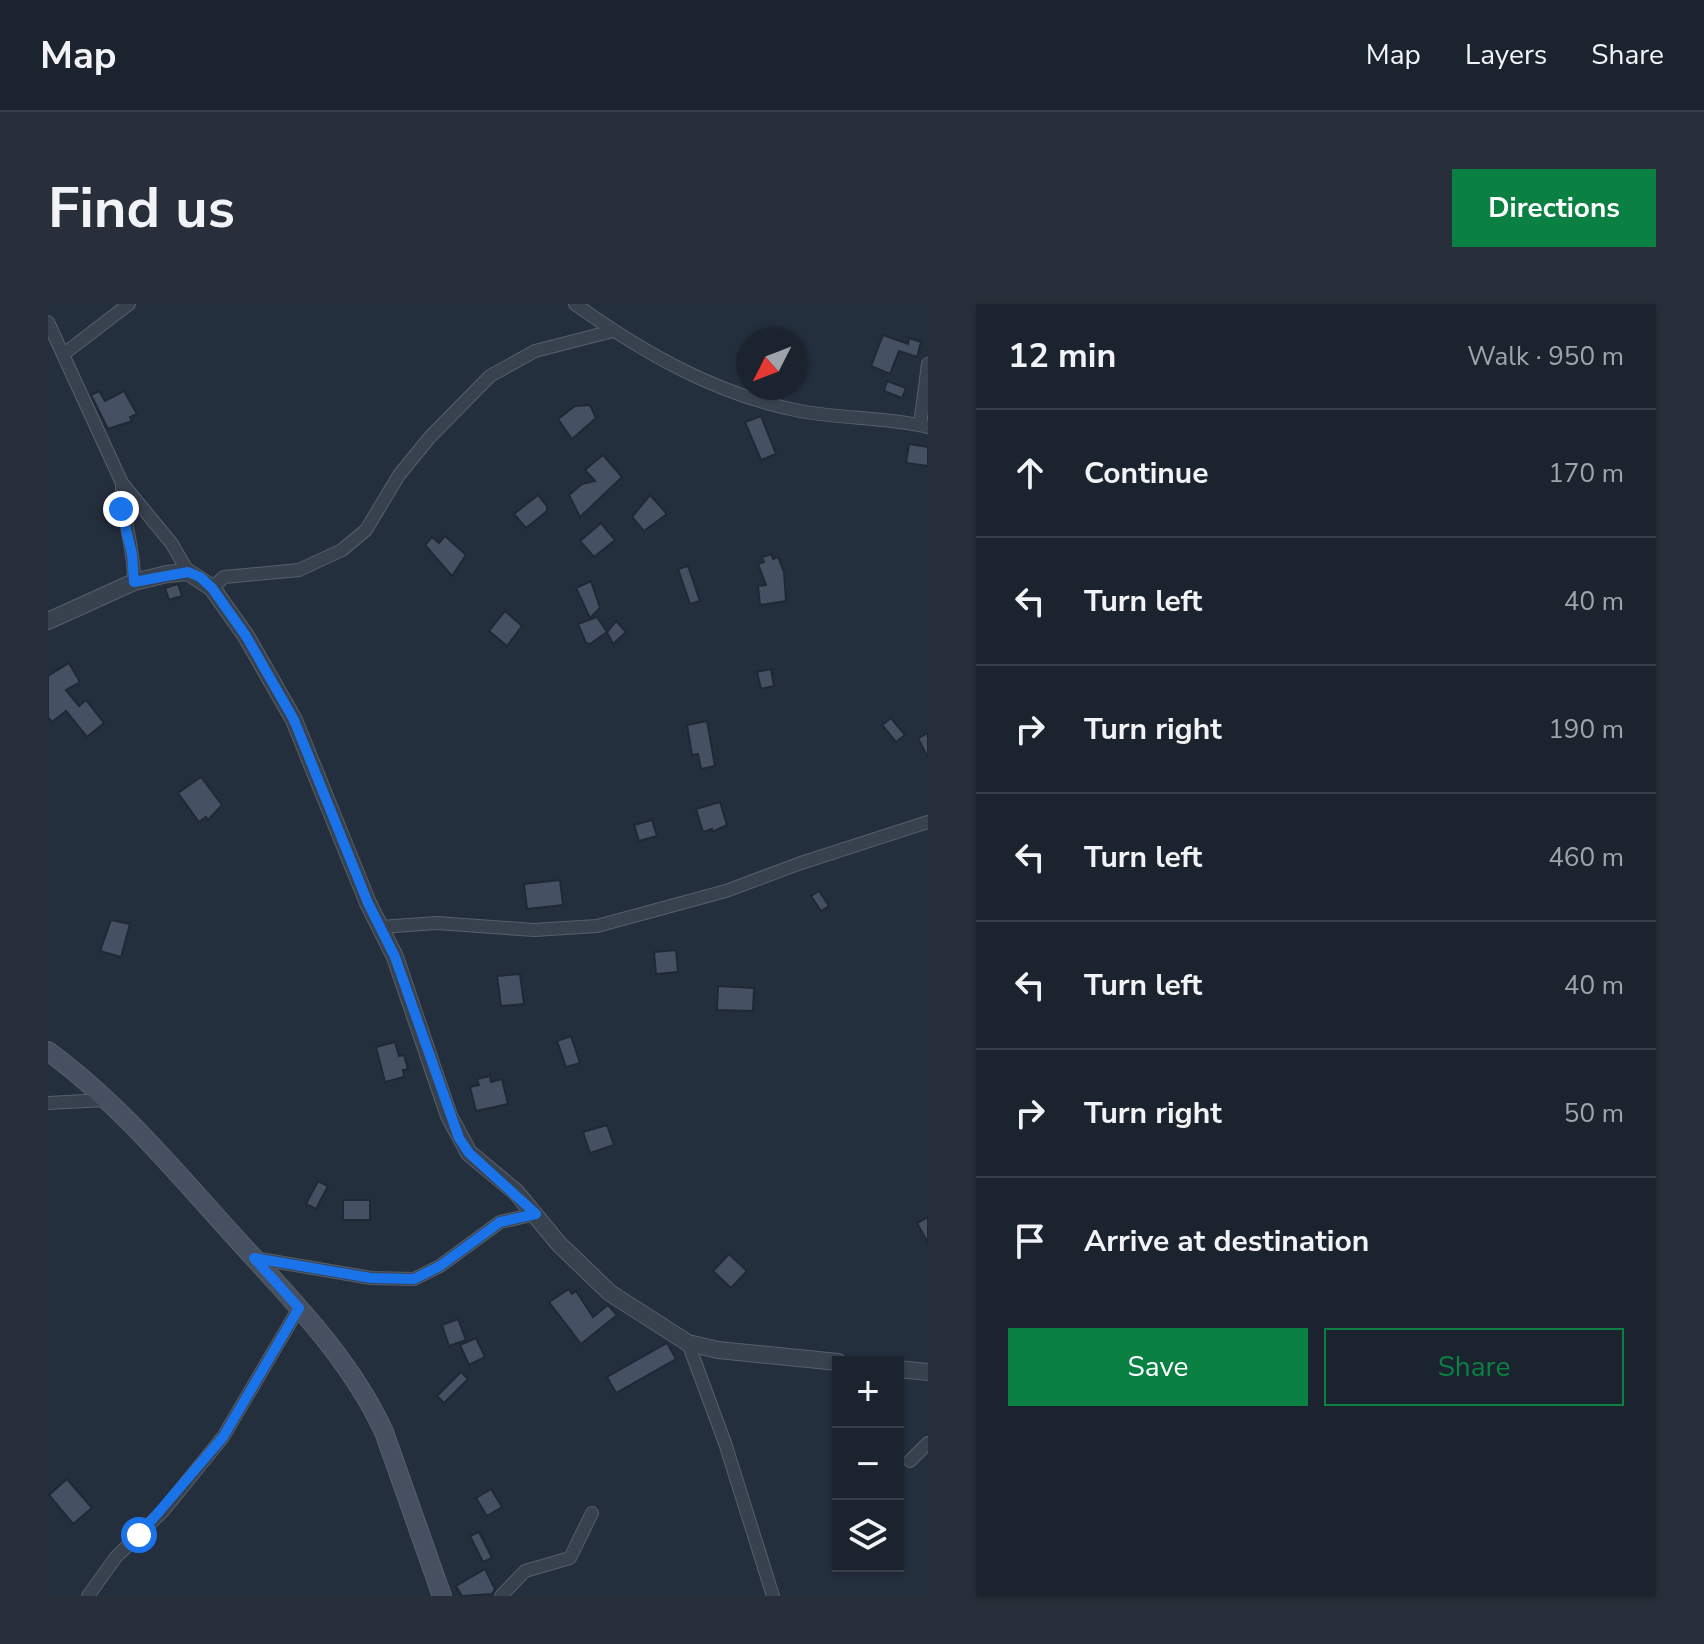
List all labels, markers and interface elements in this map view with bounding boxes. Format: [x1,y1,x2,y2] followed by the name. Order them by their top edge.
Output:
[40,30,117,81] text: Map
[1366,36,1421,74] text: Map
[1465,36,1547,74] text: Layers
[1591,36,1664,74] text: Share
[1452,169,1656,247] button: Directions
[48,170,235,247] text: Find us
[736,328,808,400] north arrow
[1008,333,1116,379] text: 12 min
[1467,339,1624,374] text: Walk · 950 m
[1008,451,1052,495] icon: ahead
[1084,453,1209,494] text: Continue
[1548,456,1624,491] text: 170 m
[103,491,139,527] route end
[1008,579,1052,623] icon: left
[1084,581,1202,622] text: Turn left
[1564,584,1624,619] text: 40 m
[1008,707,1052,751] icon: right
[1084,709,1222,750] text: Turn right
[1548,712,1624,747] text: 190 m
[1008,835,1052,879] icon: left
[1084,837,1202,878] text: Turn left
[1548,840,1624,875] text: 460 m
[1008,963,1052,1007] icon: left
[1084,965,1202,1006] text: Turn left
[1564,968,1624,1003] text: 40 m
[1008,1091,1052,1135] icon: right
[1084,1093,1222,1134] text: Turn right
[1564,1096,1624,1131] text: 50 m
[1008,1219,1052,1263] icon: arrive
[1084,1221,1369,1262] text: Arrive at destination
[1008,1328,1308,1406] button: Save
[1324,1328,1624,1406] button: Share
[832,1356,904,1572] map controls
[832,1356,904,1428] button: +
[832,1428,904,1500] button: −
[832,1500,904,1572] button: layers
[121,1517,157,1553] route start

